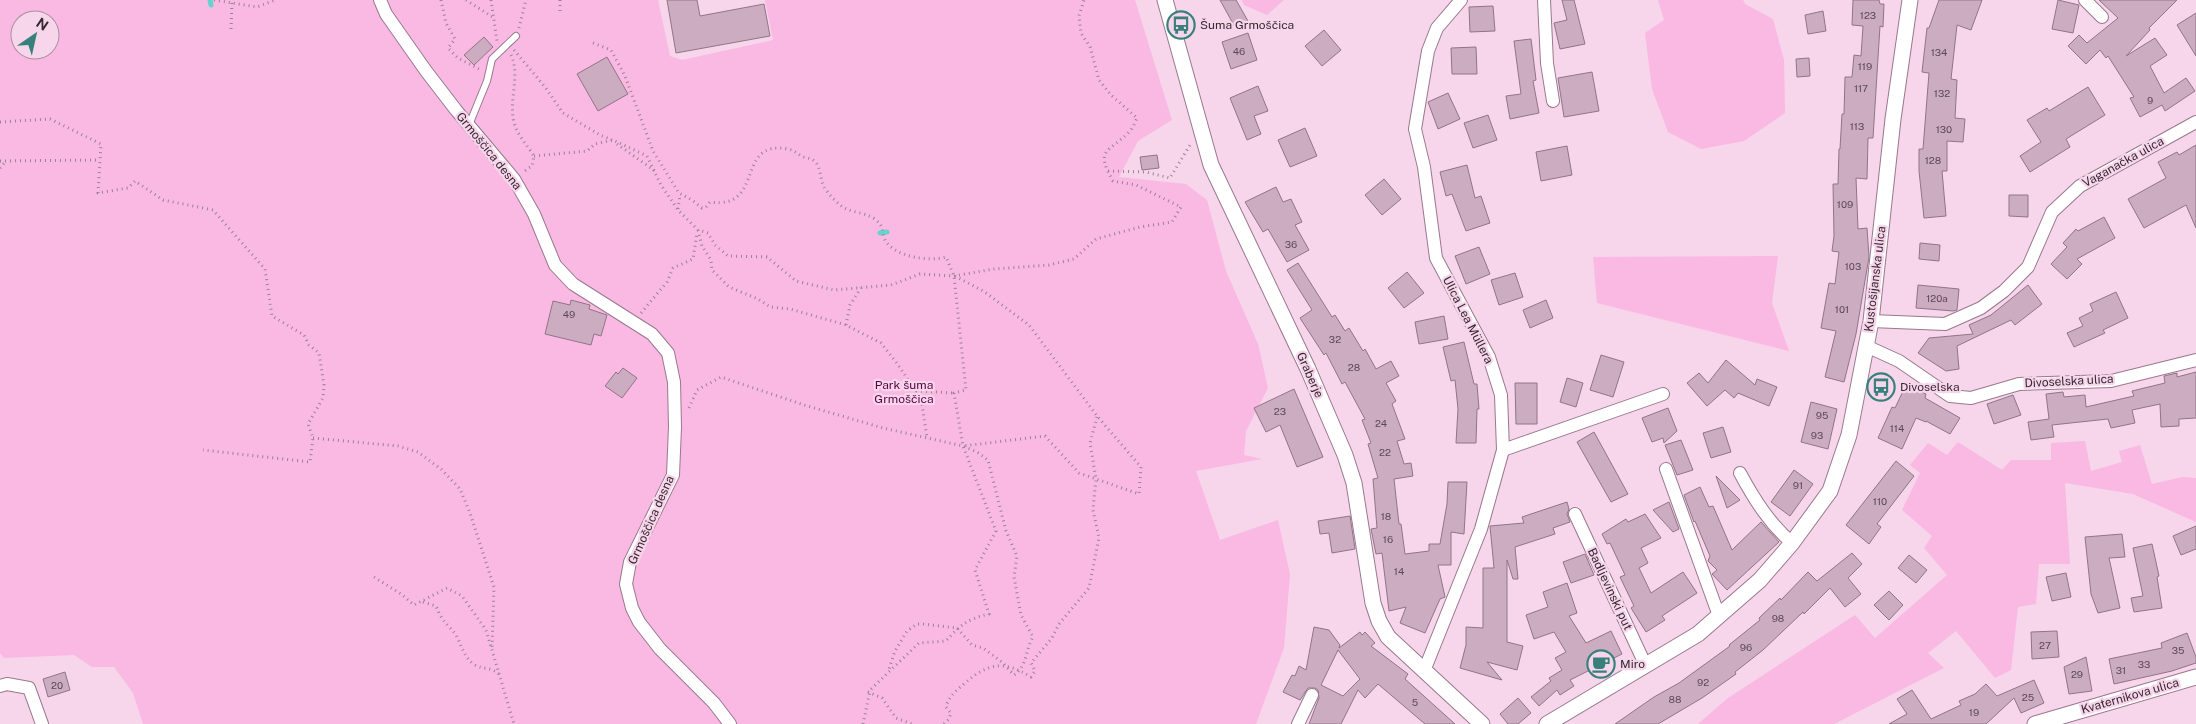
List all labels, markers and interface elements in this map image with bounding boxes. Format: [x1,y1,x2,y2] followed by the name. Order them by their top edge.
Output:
[1860,9,1876,21] house number: 123
[10,10,60,60] north arrow
[1166,10,1196,40] bus stop icon: Šuma Grmoščica
[33,15,51,34] text: N
[1200,18,1294,32] place label: Šuma Grmoščica
[1233,45,1245,57] house number: 46
[1931,46,1947,58] house number: 134
[1858,60,1872,72] house number: 119
[1854,82,1868,94] house number: 117
[1934,87,1950,99] house number: 132
[2147,94,2153,106] house number: 9
[453,109,525,193] street label: Grmoščica desna
[1850,120,1864,132] house number: 113
[1936,123,1952,135] house number: 130
[2080,134,2166,190] street label: Vaganačka ulica
[1925,154,1941,166] house number: 128
[1837,198,1853,210] house number: 109
[1862,225,1888,333] street label: Kustošijanska ulica
[1285,238,1297,250] house number: 36
[1845,260,1861,272] house number: 103
[1440,274,1496,366] street label: Ulica Lea Müllera
[1926,292,1948,304] house number: 120a
[1835,303,1849,315] house number: 101
[563,308,575,320] house number: 49
[1329,333,1341,345] house number: 32
[1294,350,1326,400] street label: Graberje
[1348,361,1360,373] house number: 28
[1866,372,1896,402] bus stop icon: Divoselska
[2024,372,2114,390] street label: Divoselska ulica
[874,378,934,406] park label: Park šuma Grmoščica
[1900,380,1960,394] place label: Divoselska
[1274,405,1286,417] house number: 23
[1816,409,1828,421] house number: 95
[1375,417,1387,429] house number: 24
[1890,422,1904,434] house number: 114
[1811,429,1823,441] house number: 93
[1379,446,1391,458] house number: 22
[625,474,677,566] street label: Grmoščica desna
[1793,479,1803,491] house number: 91
[1873,495,1887,507] house number: 110
[1381,510,1391,522] house number: 18
[1383,533,1393,545] house number: 16
[1585,546,1635,632] street label: Badljevinski put
[1394,565,1404,577] house number: 14
[1772,612,1784,624] house number: 98
[2039,639,2051,651] house number: 27
[1740,641,1752,653] house number: 96
[2172,644,2184,656] house number: 35
[1586,649,1616,679] cafe icon: Miro
[1620,657,1645,671] place label: Miro
[2138,658,2150,670] house number: 33
[2116,664,2126,676] house number: 31
[2071,668,2083,680] house number: 29
[2079,675,2181,717] street label: Kvaternikova ulica
[1697,676,1709,688] house number: 92
[51,679,63,691] house number: 20
[2022,691,2034,703] house number: 25
[1669,693,1681,705] house number: 88
[1412,696,1418,708] house number: 5
[1969,706,1979,718] house number: 19

